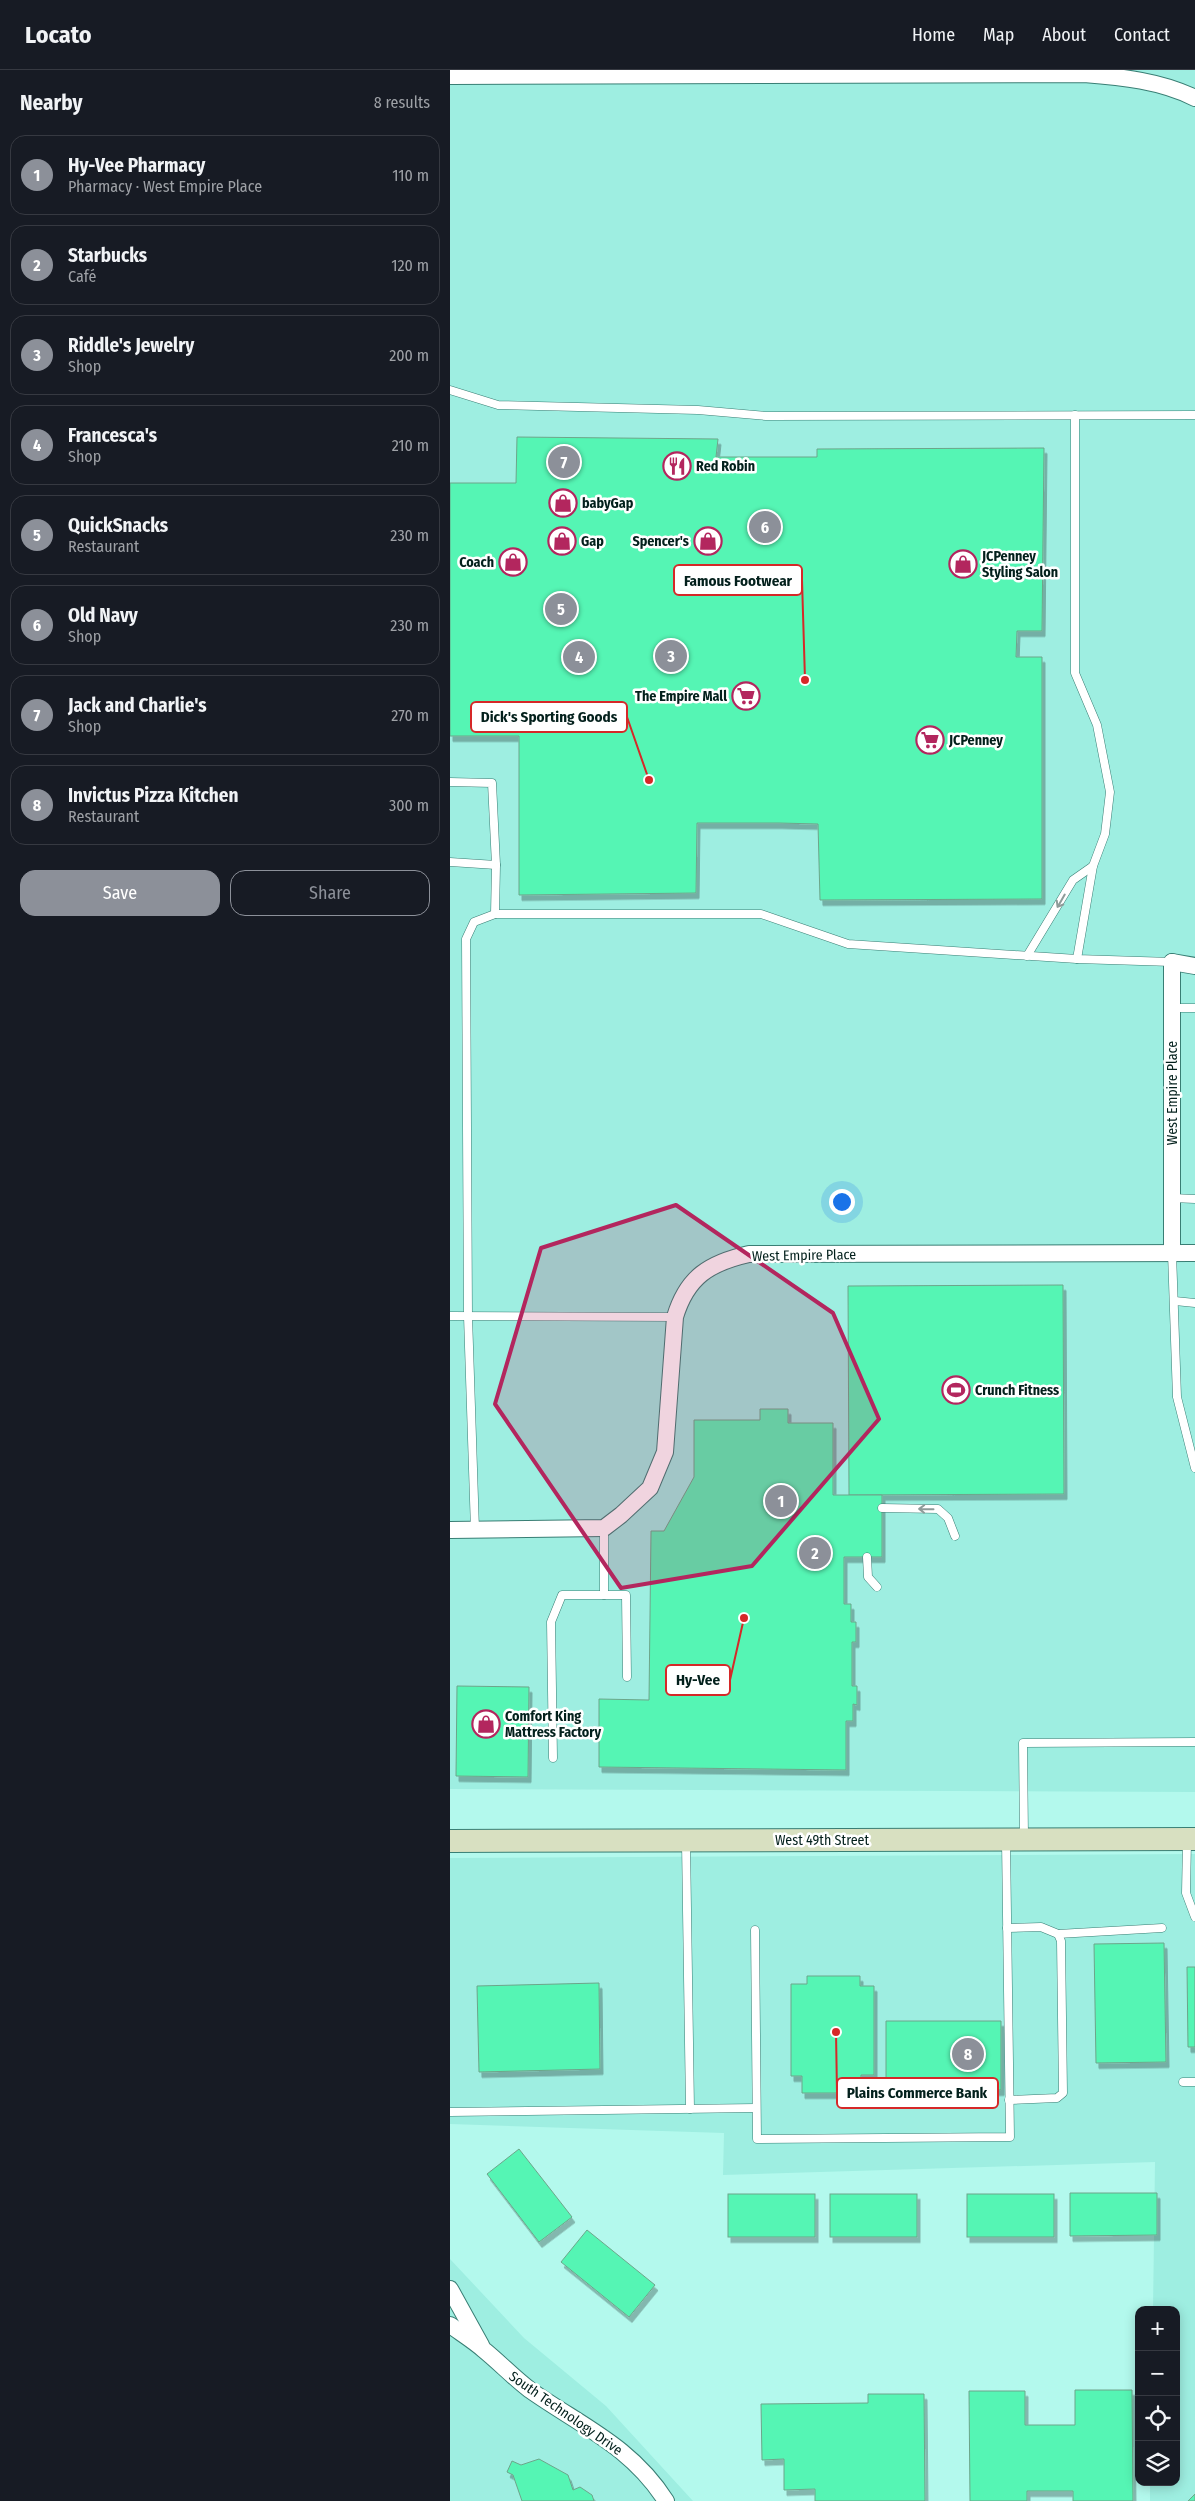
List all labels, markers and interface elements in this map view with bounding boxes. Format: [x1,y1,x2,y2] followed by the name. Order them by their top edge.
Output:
[25,21,91,49] text: Locato
[912,24,955,46] text: Home
[983,24,1014,46] text: Map
[1042,24,1086,46] text: About
[1114,24,1170,46] text: Contact
[20,90,82,116] text: Nearby
[374,93,430,112] text: 8 results
[68,154,205,177] text: Hy-Vee Pharmacy
[34,166,40,185] text: 1
[392,166,429,185] text: 110 m
[68,177,262,196] text: Pharmacy · West Empire Place
[68,244,147,267] text: Starbucks
[33,256,41,275] text: 2
[391,256,429,275] text: 120 m
[68,267,96,286] text: Café
[68,334,194,357] text: Riddle's Jewelry
[33,346,41,365] text: 3
[389,346,429,365] text: 200 m
[68,357,101,376] text: Shop
[68,424,157,447] text: Francesca's
[33,436,41,455] text: 4
[392,436,429,455] text: 210 m
[548,443,580,481] pin: 7
[68,447,101,466] text: Shop
[662,451,692,481] restaurant icon: Red Robin
[696,458,755,475] place label: Red Robin
[548,488,578,518] shop icon: babyGap
[582,495,634,512] place label: babyGap
[749,508,781,546] pin: 6
[68,514,168,537] text: QuickSnacks
[33,526,41,545] text: 5
[390,526,429,545] text: 230 m
[547,526,577,556] shop icon: Gap
[693,526,723,556] shop icon: Spencer's
[581,533,604,550] place label: Gap
[632,533,689,550] place label: Spencer's
[68,537,139,556] text: Restaurant
[498,547,528,577] shop icon: Coach
[981,548,1058,581] place label: JCPenney Styling Salon
[948,549,978,579] shop icon: JCPenney Styling Salon
[459,554,494,571] place label: Coach
[674,565,802,595] callout: Famous Footwear
[684,572,793,590] text: Famous Footwear
[545,590,577,628] pin: 5
[68,604,138,627] text: Old Navy
[33,616,41,635] text: 6
[390,616,429,635] text: 230 m
[68,627,101,646] text: Shop
[655,637,687,675] pin: 3
[563,638,595,676] pin: 4
[731,681,761,711] supermarket icon: The Empire Mall
[635,688,727,705] place label: The Empire Mall
[68,694,207,717] text: Jack and Charlie's
[471,702,627,732] callout: Dick's Sporting Goods
[34,706,40,725] text: 7
[391,706,429,725] text: 270 m
[481,708,618,726] text: Dick's Sporting Goods
[68,717,101,736] text: Shop
[915,725,945,755] supermarket icon: JCPenney
[948,732,1003,749] place label: JCPenney
[68,784,238,807] text: Invictus Pizza Kitchen
[33,796,41,815] text: 8
[389,796,429,815] text: 300 m
[68,807,139,826] text: Restaurant
[20,870,220,916] button: Save
[230,870,430,916] button: Share
[1056,893,1065,908] one-way arrow
[1164,1041,1181,1145] street label: West Empire Place
[829,1189,855,1215] your location
[752,1246,856,1265] street label: West Empire Place
[941,1375,971,1405] sports icon: Crunch Fitness
[975,1382,1059,1399] place label: Crunch Fitness
[765,1482,797,1520] pin: 1
[918,1504,934,1514] one-way arrow
[799,1534,831,1572] pin: 2
[666,1665,730,1695] callout: Hy-Vee
[676,1671,720,1689] text: Hy-Vee
[505,1708,601,1741] place label: Comfort King Mattress Factory
[471,1709,501,1739] shop icon: Comfort King Mattress Factory
[775,1832,869,1849] street label: West 49th Street
[952,2035,984,2073] pin: 8
[837,2078,998,2108] callout: Plains Commerce Bank
[847,2084,988,2102] text: Plains Commerce Bank
[1135,2306,1180,2486] map controls
[1135,2306,1180,2351] button: +
[1135,2351,1180,2396] button: −
[506,2368,626,2459] street label: South Technology Drive
[1135,2396,1180,2441] button: locate
[1135,2441,1180,2486] button: layers

